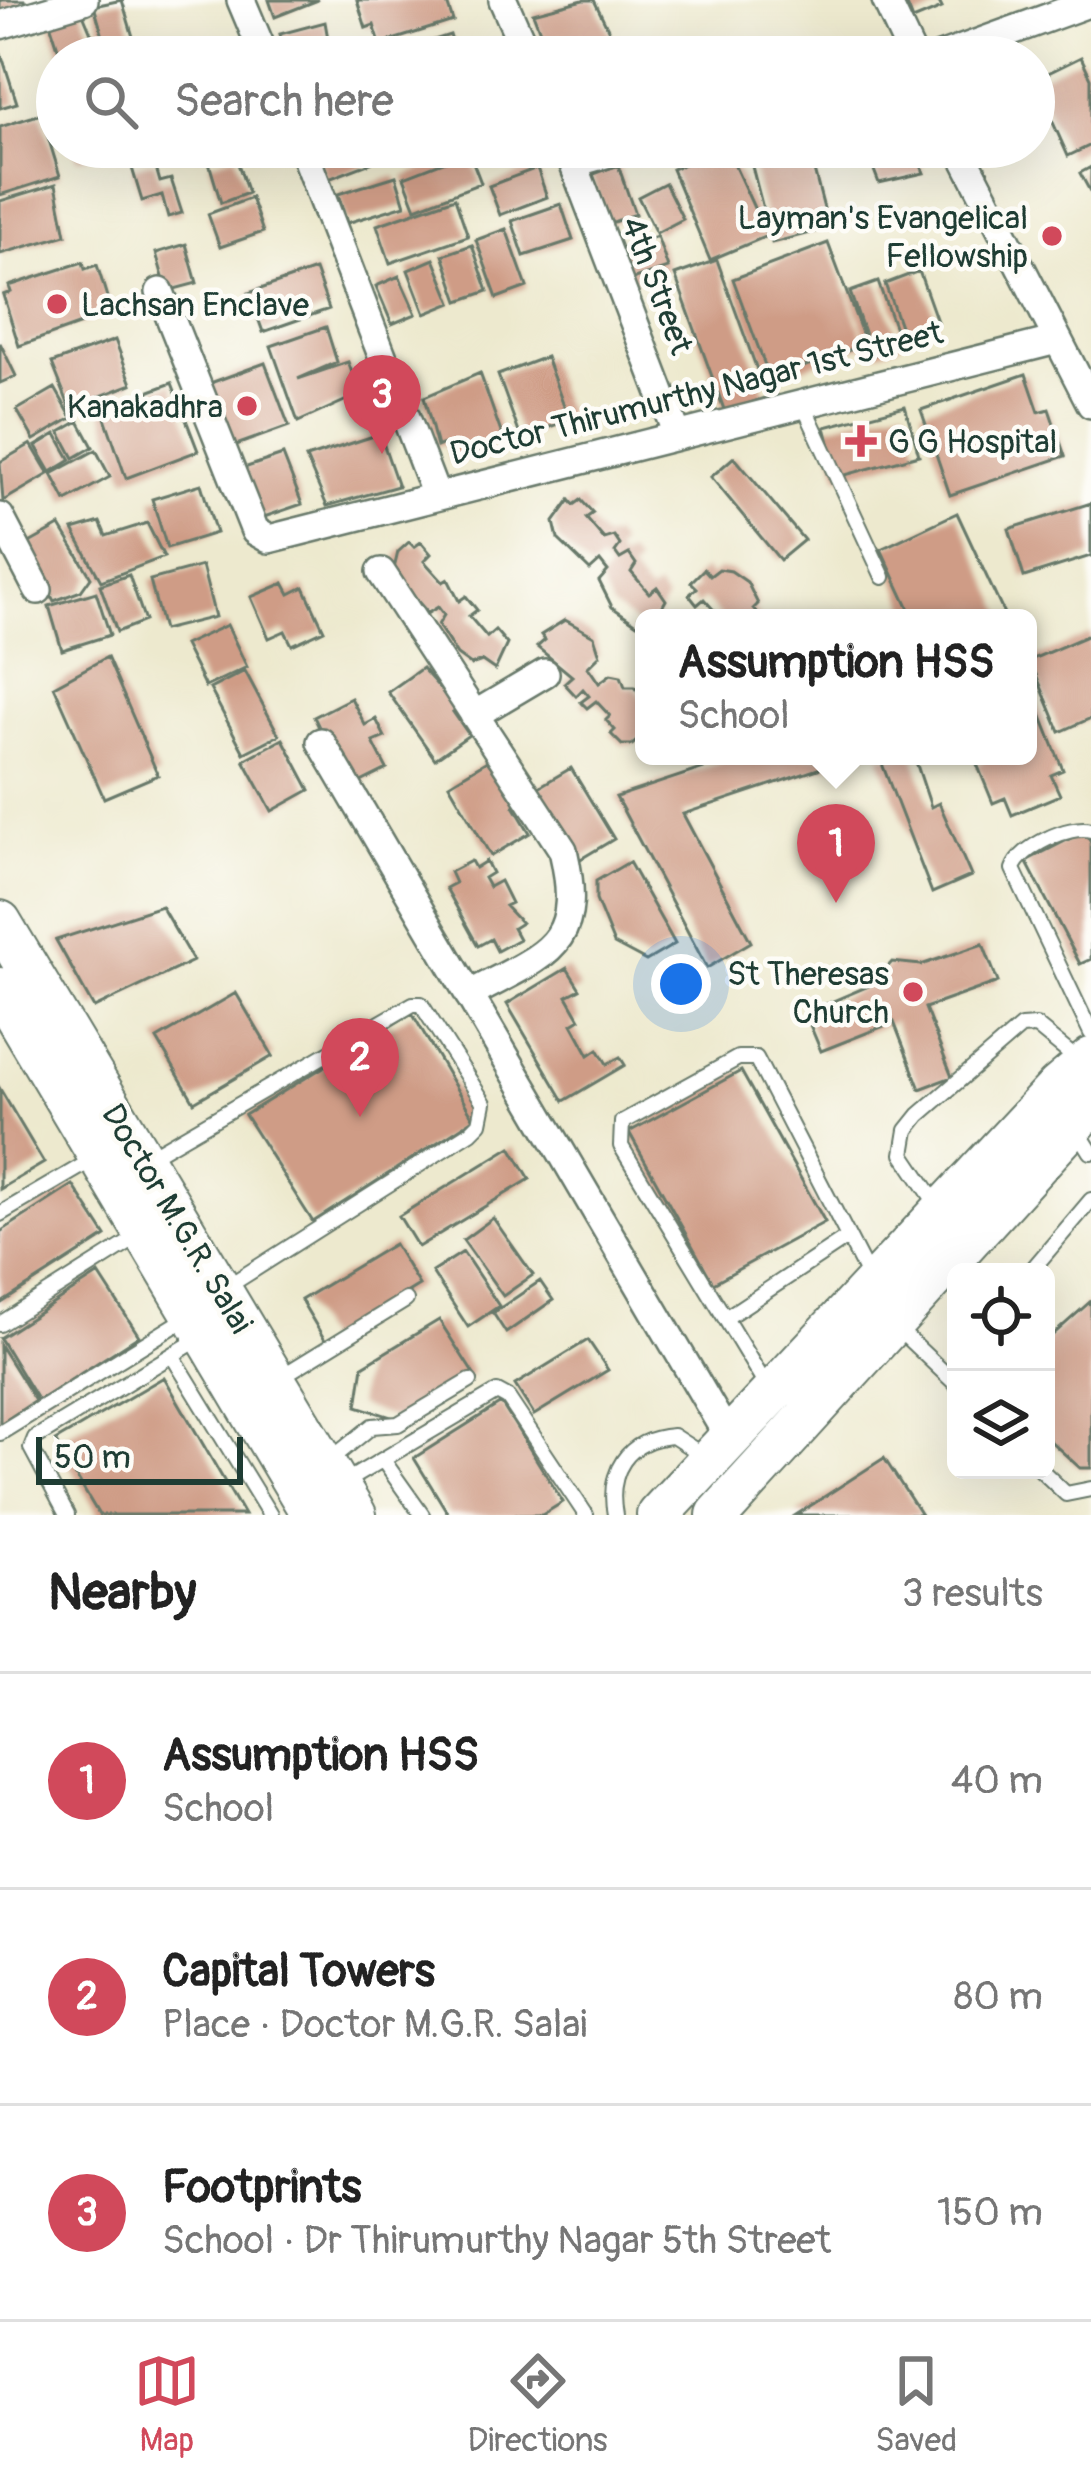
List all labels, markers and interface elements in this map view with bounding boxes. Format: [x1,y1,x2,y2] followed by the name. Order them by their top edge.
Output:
[36,36,1055,168] search box
[78,69,144,135] icon: search
[174,74,394,130] text: Search here
[738,198,1028,277] place label: Layman's Evangelical Fellowship
[612,211,702,361] street label: 4th Street
[1039,223,1065,249] marker: Layman's Evangelical Fellowship
[81,285,309,326] place label: Lachsan Enclave
[44,291,70,317] marker: Lachsan Enclave
[446,312,948,475] street label: Doctor Thirumurthy Nagar 1st Street
[343,355,421,454] pin: 3
[67,387,223,428] place label: Kanakadhra
[234,393,260,419] marker: Kanakadhra
[888,422,1057,463] place label: G G Hospital
[845,425,877,457] marker: G G Hospital
[635,609,1037,765] popup
[677,635,995,691] text: Assumption HSS
[677,691,789,740] text: School
[797,804,875,903] pin: 1
[651,954,711,1014] your location
[727,954,889,1033] place label: St Theresas Church
[900,979,926,1005] marker: St Theresas Church
[321,1018,399,1117] pin: 2
[92,1097,261,1341] street label: Doctor M.G.R. Salai
[947,1263,1055,1479] map controls
[947,1263,1055,1371] button: locate
[947,1371,1055,1479] button: layers
[36,1431,243,1484] scale bar
[54,1437,131,1478] text: 50 m
[48,1561,196,1625] text: Nearby
[902,1569,1043,1618] text: 3 results
[162,1728,479,1784] text: Assumption HSS
[79,1756,95,1805] text: 1
[951,1756,1043,1805] text: 40 m
[162,1784,274,1833] text: School
[162,1944,435,2000] text: Capital Towers
[76,1972,98,2021] text: 2
[954,1972,1043,2021] text: 80 m
[162,2000,587,2049] text: Place · Doctor M.G.R. Salai
[162,2160,361,2216] text: Footprints
[76,2188,98,2237] text: 3
[937,2188,1043,2237] text: 150 m
[162,2216,831,2265] text: School · Dr Thirumurthy Nagar 5th Street
[134,2348,200,2461] tab: Map
[468,2348,608,2461] tab: Directions
[875,2348,957,2461] tab: Saved

